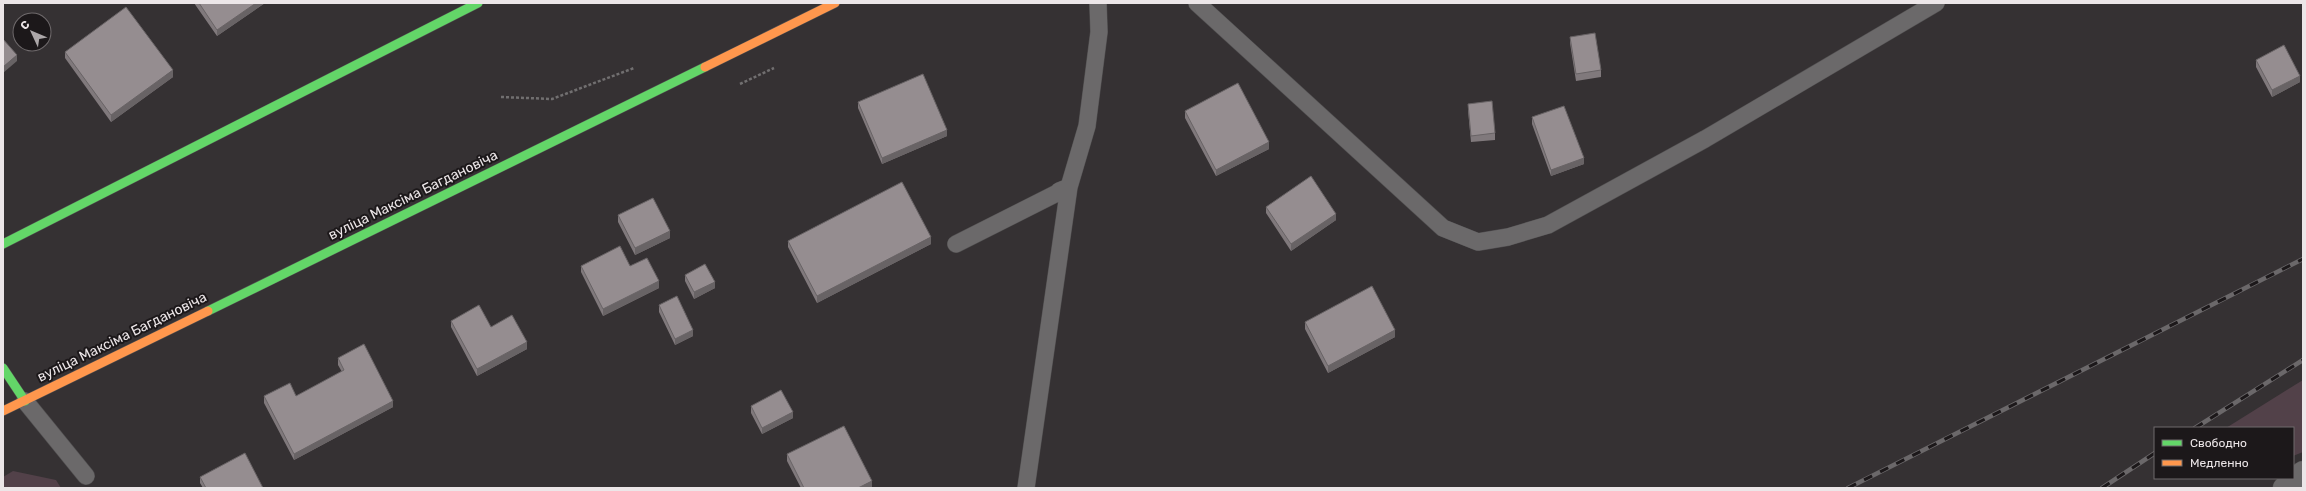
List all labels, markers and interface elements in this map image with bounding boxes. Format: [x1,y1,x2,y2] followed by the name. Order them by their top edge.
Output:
[12,12,52,52] north arrow
[18,18,33,33] text: С
[326,147,500,243] street label: вуліца Максіма Багдановіча
[35,289,209,385] street label: вуліца Максіма Багдановіча
[2154,427,2294,479] legend
[2190,436,2247,450] text: Свободно
[2190,456,2249,470] text: Медленно

